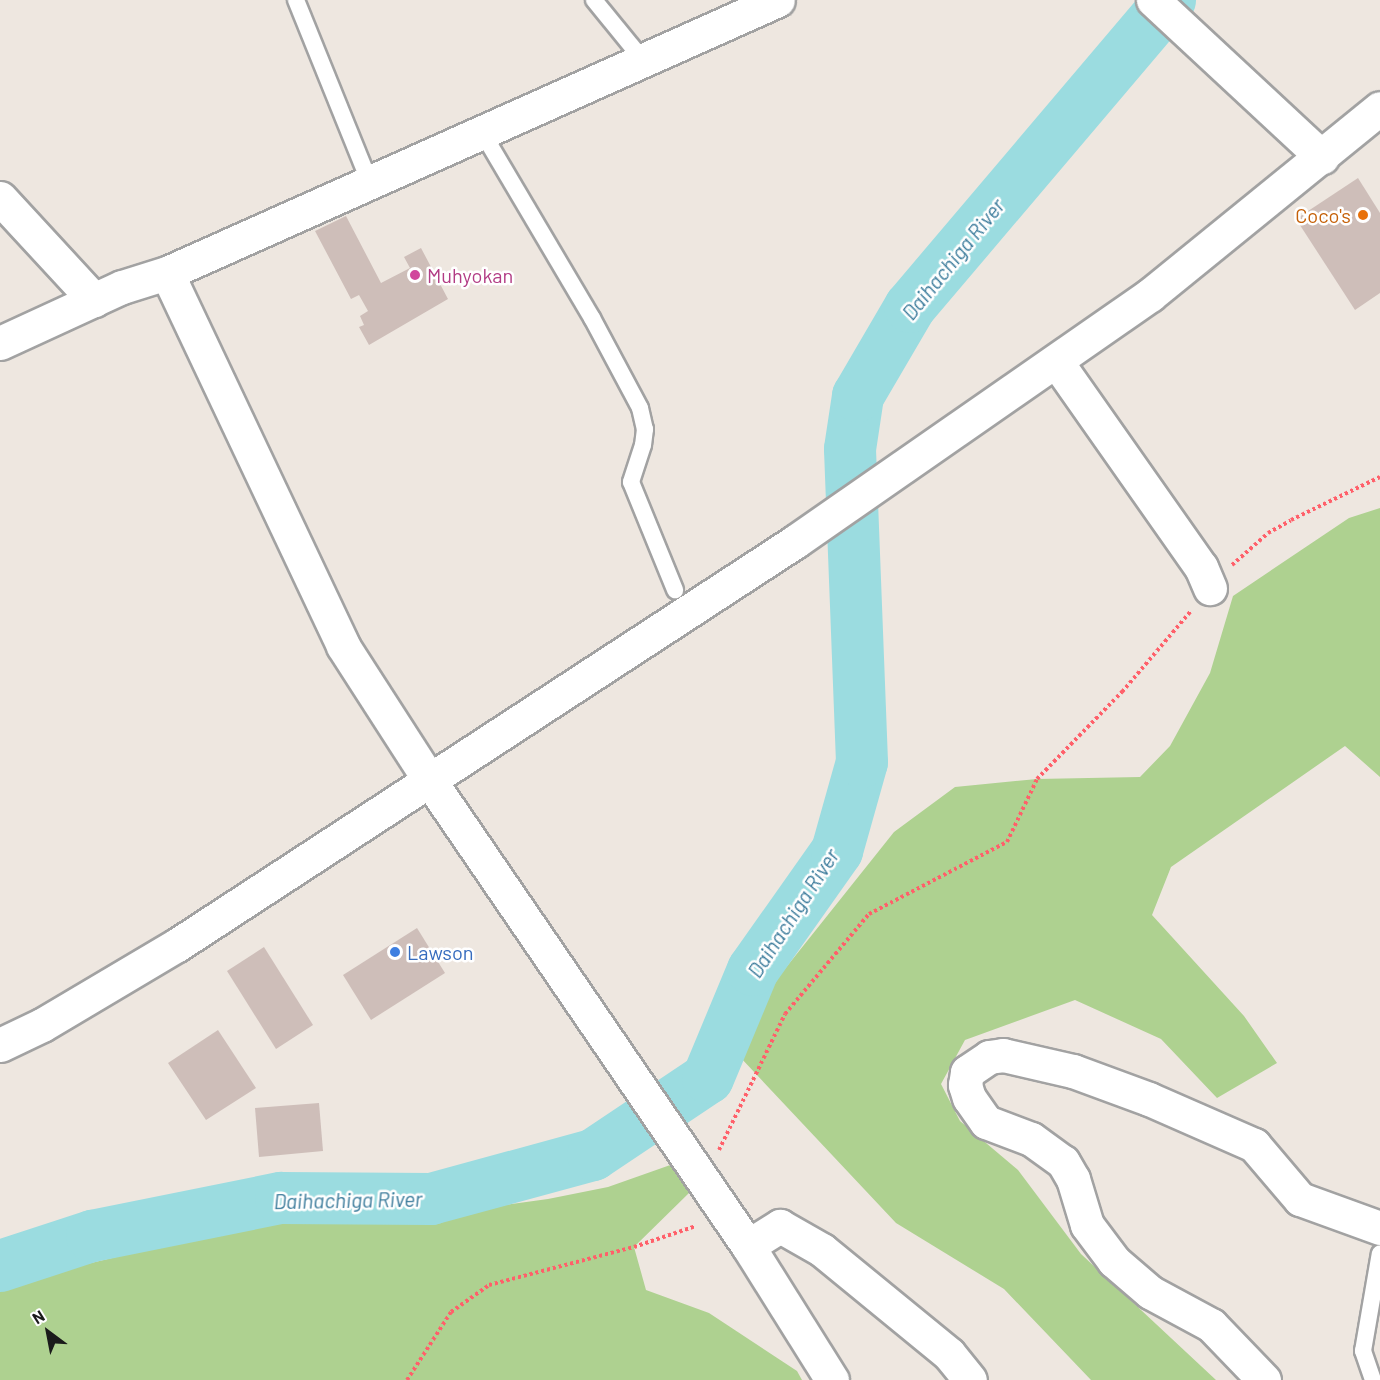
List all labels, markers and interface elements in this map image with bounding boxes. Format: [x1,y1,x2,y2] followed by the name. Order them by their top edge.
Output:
[896,193,1010,325] water label: Daihachiga River
[1295,203,1351,227] place label: Coco's
[1356,208,1370,222] marker: Coco's
[427,263,513,287] place label: Muhyokan
[408,268,422,282] marker: Muhyokan
[742,844,844,982] water label: Daihachiga River
[407,940,474,964] place label: Lawson
[388,945,402,959] marker: Lawson
[273,1186,423,1214] water label: Daihachiga River
[18,1302,78,1362] north arrow
[29,1305,48,1327] text: N

